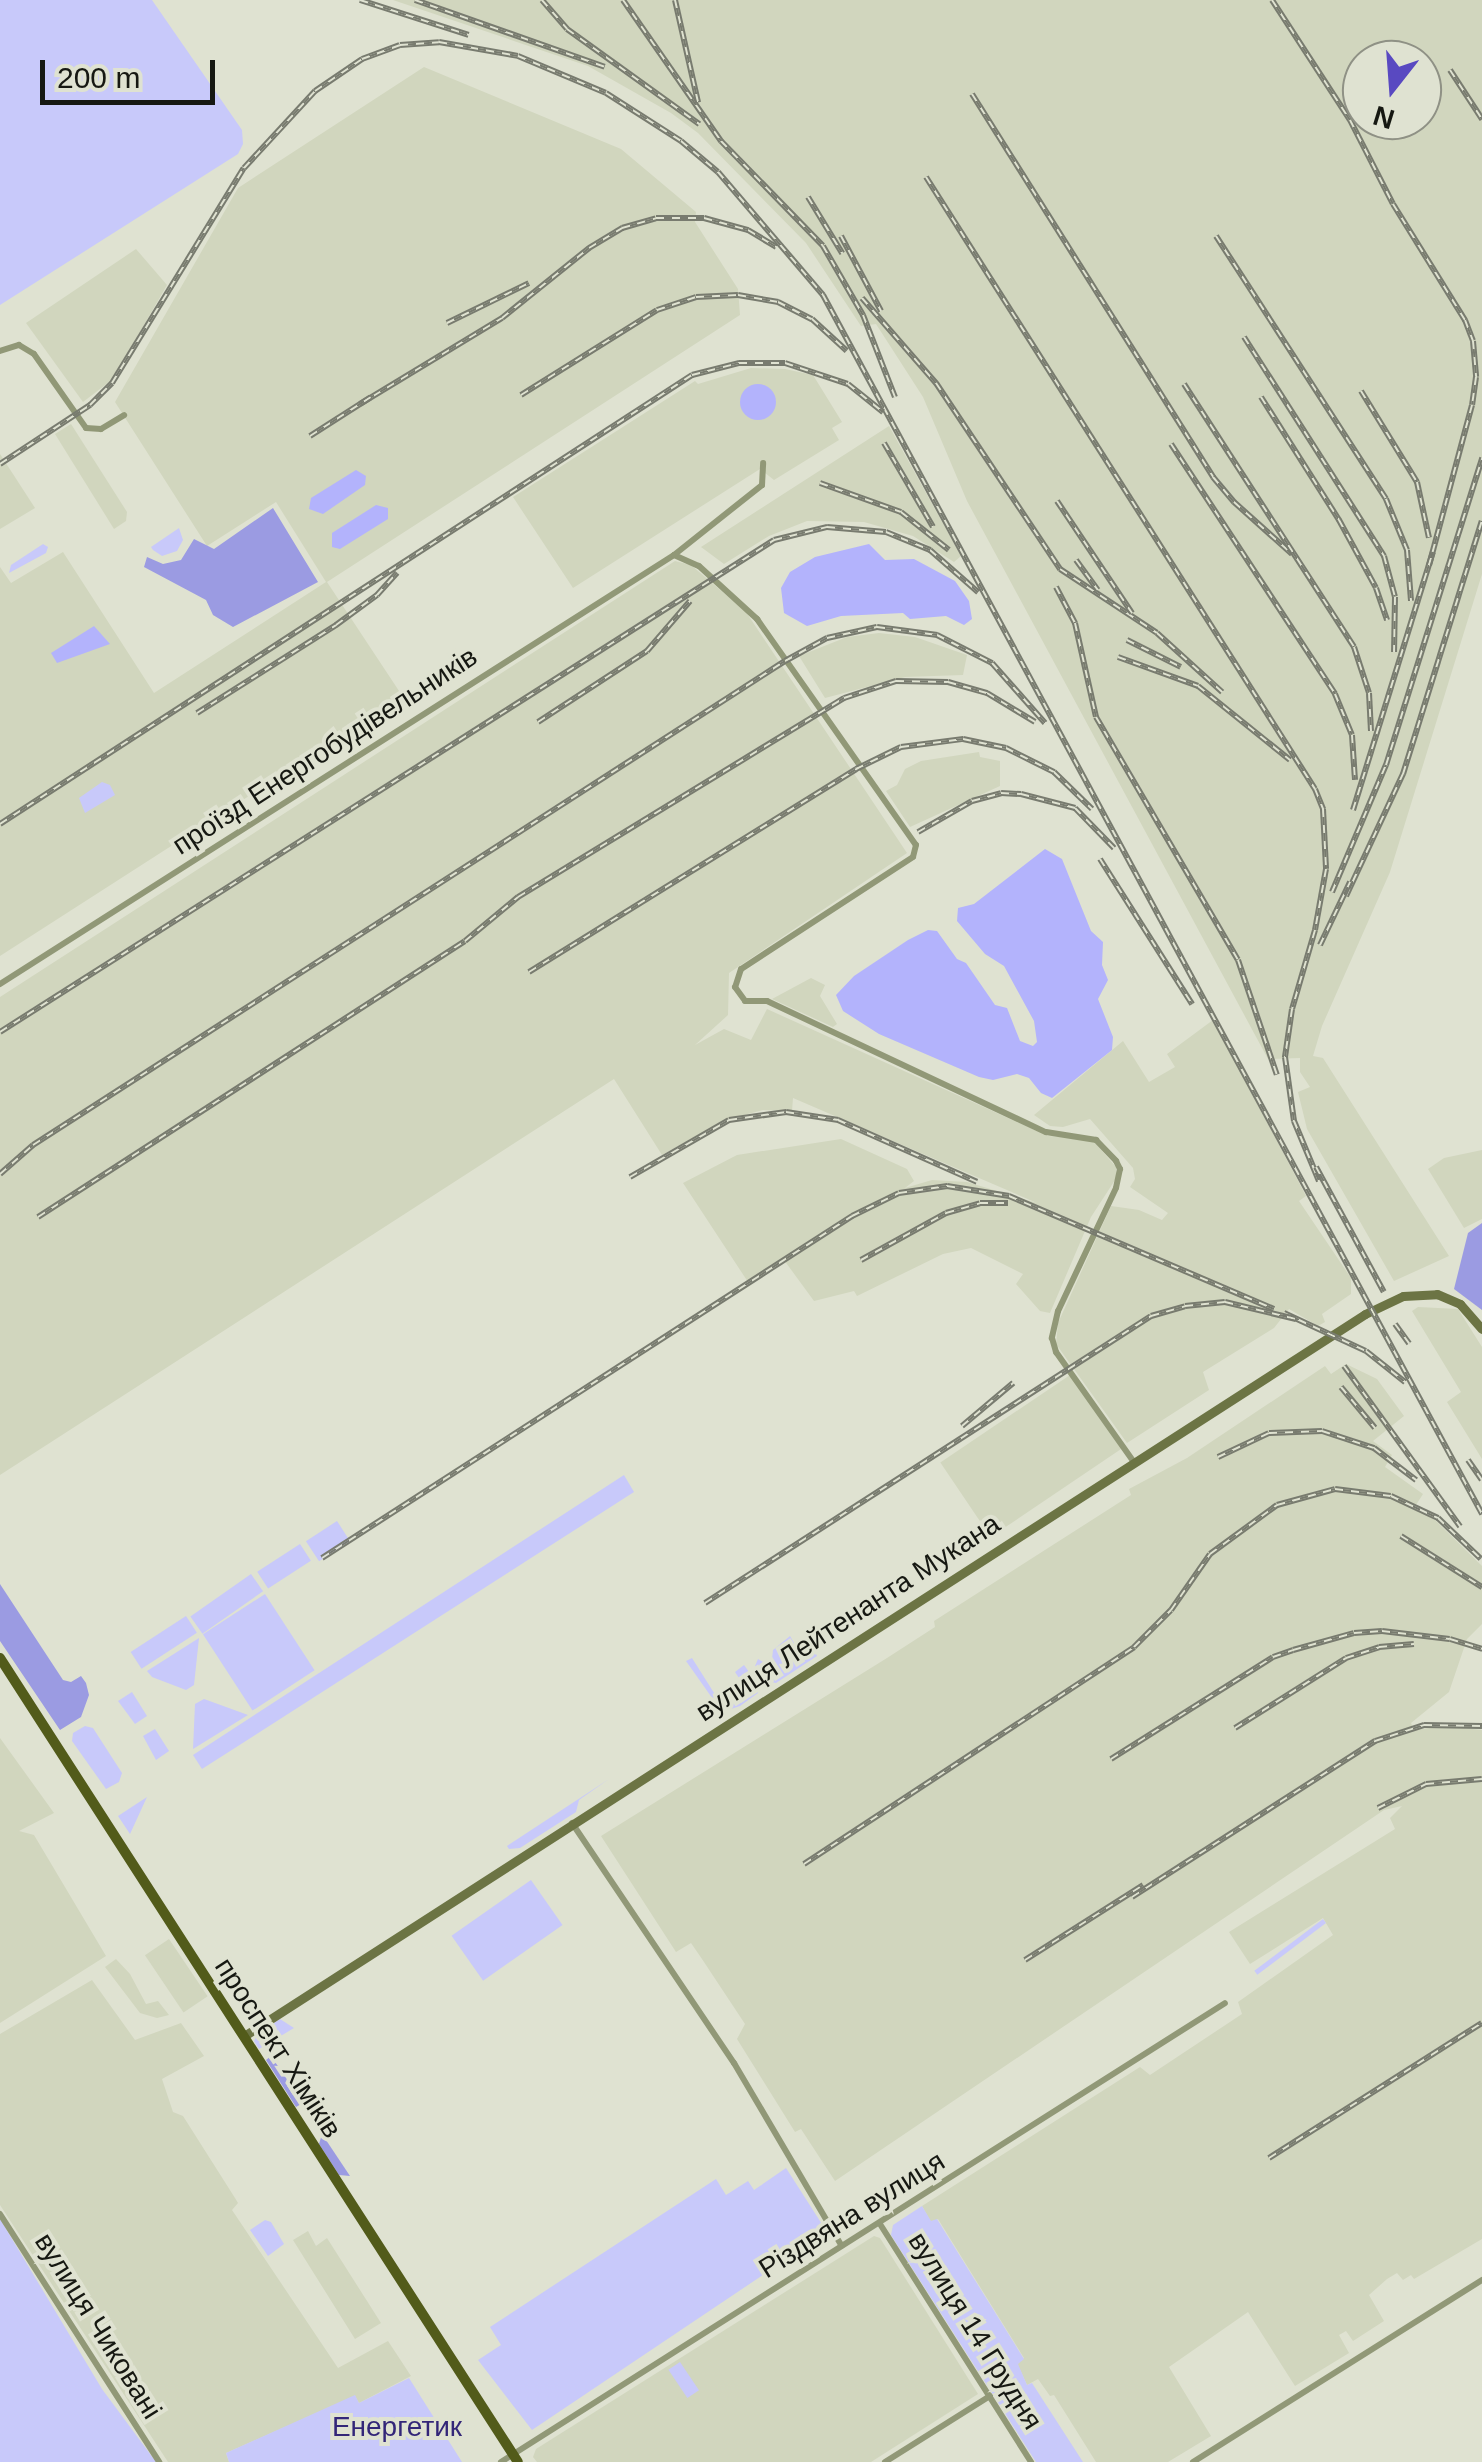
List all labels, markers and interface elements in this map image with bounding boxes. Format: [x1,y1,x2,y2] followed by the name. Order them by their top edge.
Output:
[45,40,220,102] scale bar
[1342,40,1442,140] north arrow
[57,61,140,94] text: 200 m
[1369,99,1398,135] text: N
[166,640,484,862] street label: проїзд Енергобудівельників
[690,1507,1006,1729] street label: вулиця Лейтенанта Мукана
[207,1952,349,2144] street label: проспект Хіміків
[753,2144,951,2286] street label: Різдвяна вулиця
[901,2226,1049,2436] street label: вулиця 14 Грудня
[27,2227,169,2425] street label: вулиця Чиковані
[332,2410,462,2444] park label: Енергетик

